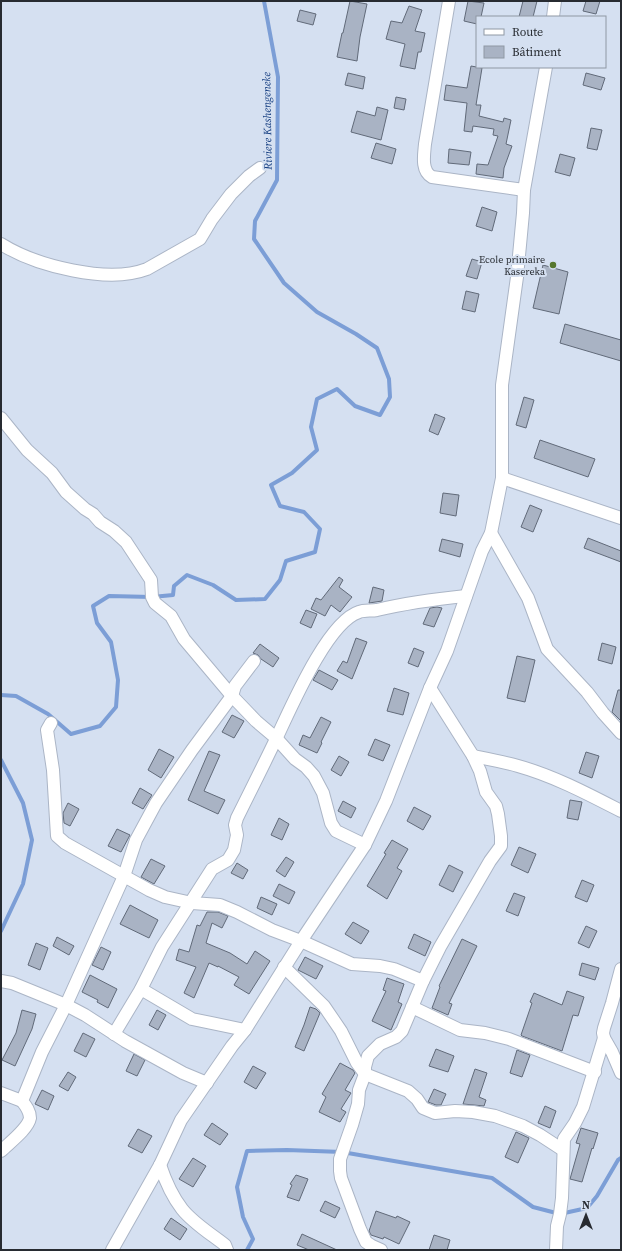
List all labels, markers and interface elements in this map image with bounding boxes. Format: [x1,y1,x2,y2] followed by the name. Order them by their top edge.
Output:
[476,16,606,68] legend
[512,24,543,40] text: Route
[512,44,561,60] text: Bâtiment
[259,72,276,171] water label: Riviere Kashengeneke
[479,253,546,278] place label: Ecole primaire Kasereka
[548,260,558,270] marker: Ecole primaire Kasereka
[566,1195,606,1235] north arrow
[582,1198,590,1213] text: N

